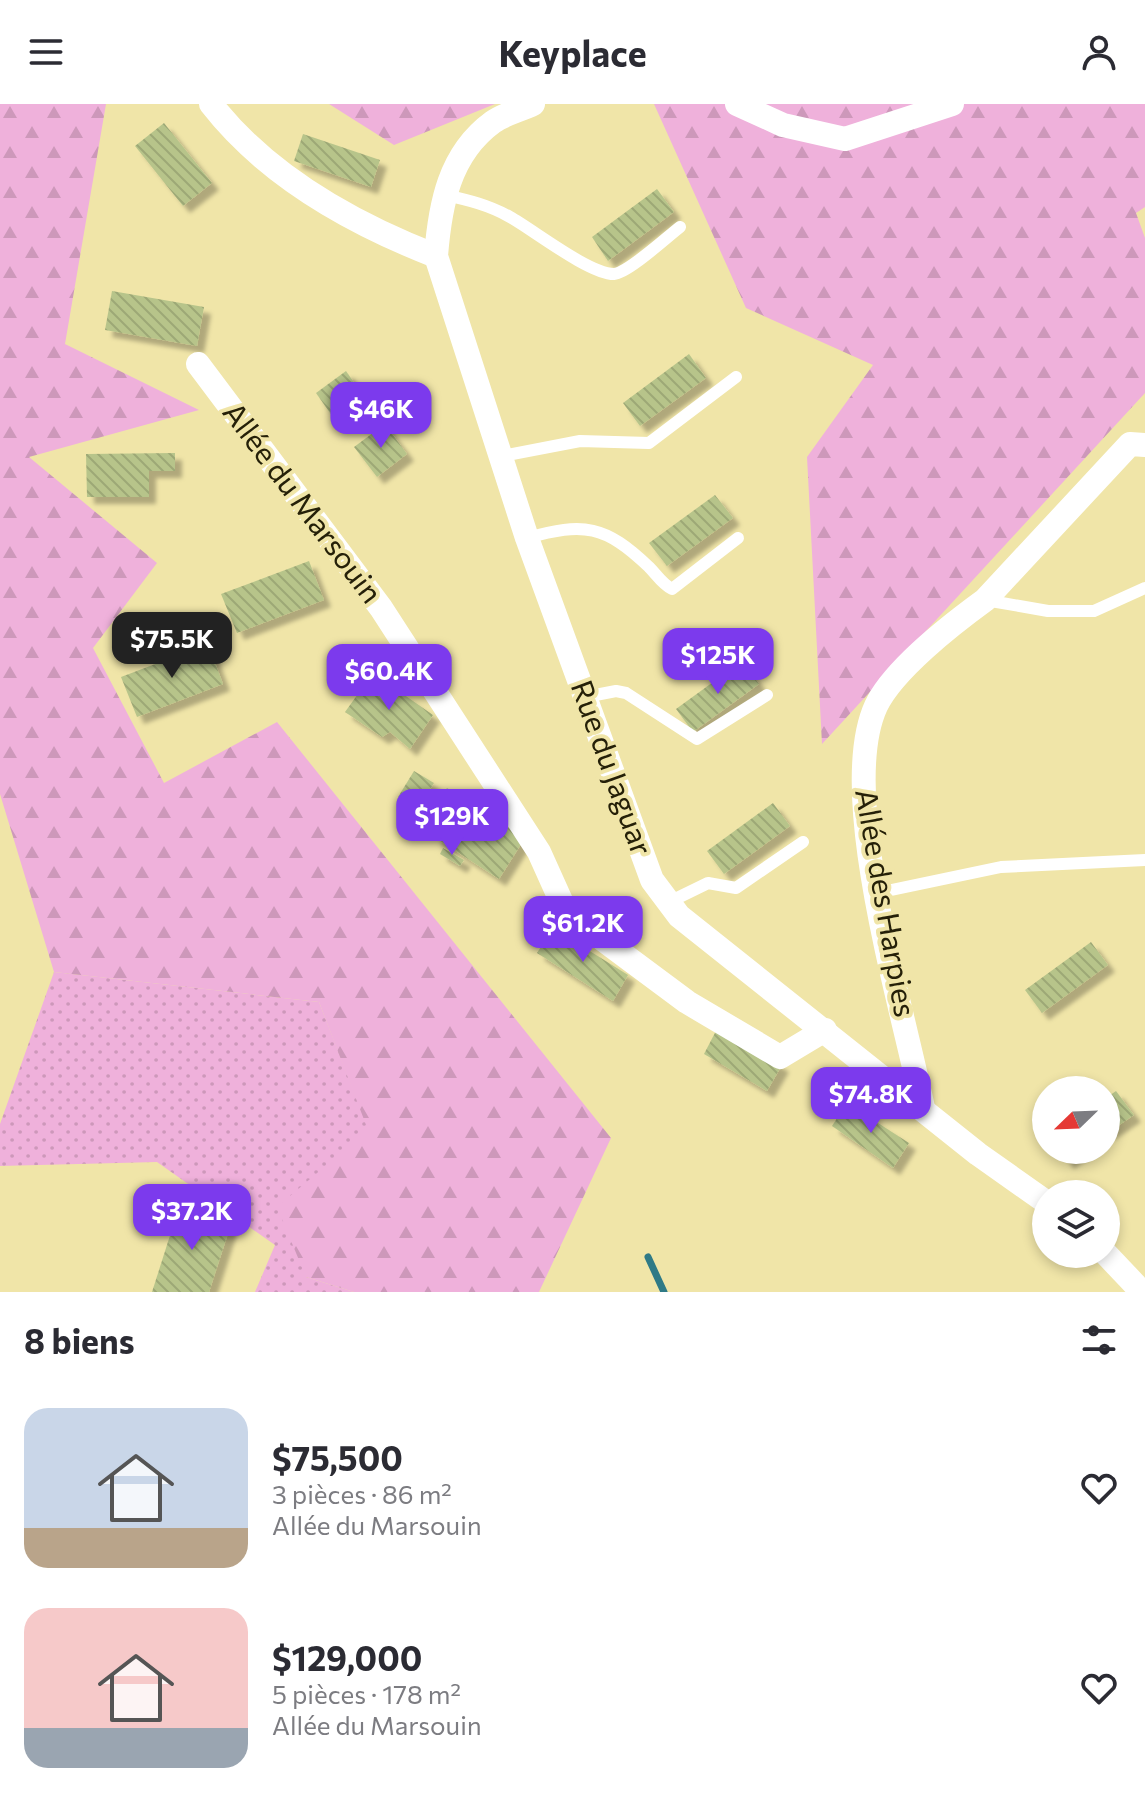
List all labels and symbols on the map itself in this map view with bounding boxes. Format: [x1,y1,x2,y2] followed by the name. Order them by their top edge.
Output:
[334,382,428,450] pin: $46K
[216,394,392,609] street label: Allée du Marsouin
[107,612,237,680] pin: $75.5K
[662,628,774,696] pin: $125K
[324,644,454,712] pin: $60.4K
[565,675,662,860] street label: Rue du Jaguar
[849,786,926,1020] street label: Allée des Harpies
[396,789,508,857] pin: $129K
[518,896,648,964] pin: $61.2K
[806,1067,936,1135] pin: $74.8K
[1032,1076,1120,1164] north arrow
[127,1184,257,1252] pin: $37.2K

